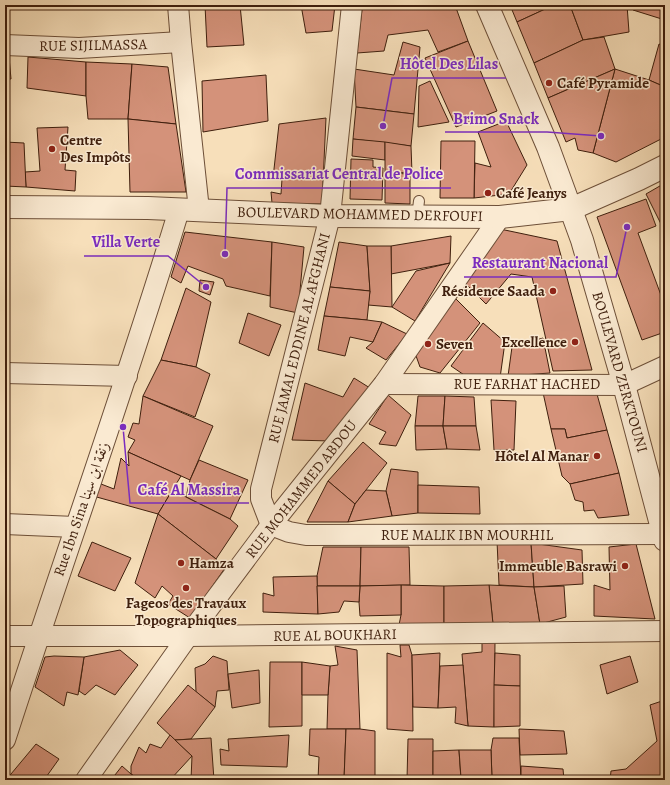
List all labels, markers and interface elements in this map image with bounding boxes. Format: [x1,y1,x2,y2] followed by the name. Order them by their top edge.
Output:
[39,34,147,56] street label: RUE SIJILMASSA
[392,50,506,78] callout: Hôtel Des Lilas
[400,53,498,75] text: Hôtel Des Lilas
[557,73,649,93] place label: Café Pyramide
[544,78,554,88] marker: Café Pyramide
[445,104,547,132] callout: Brimo Snack
[453,108,540,130] text: Brimo Snack
[60,130,131,167] place label: Centre Des Impôts
[47,144,57,154] marker: Centre Des Impôts
[227,160,451,188] callout: Commissariat Central de Police
[235,163,443,185] text: Commissariat Central de Police
[496,183,567,203] place label: Café Jeanys
[483,188,493,198] marker: Café Jeanys
[237,202,483,226] street label: BOULEVARD MOHAMMED DERFOUFI
[84,228,168,256] callout: Villa Verte
[91,231,160,253] text: Villa Verte
[263,231,335,445] street label: RUE JAMAL EDDINE AL AFGHANI
[464,249,616,277] callout: Restaurant Nacional
[472,252,609,274] text: Restaurant Nacional
[442,281,546,301] place label: Résidence Saada
[548,286,558,296] marker: Résidence Saada
[587,289,653,455] street label: BOULEVARD ZERKTOUNI
[501,332,567,352] place label: Excellence
[436,334,474,354] place label: Seven
[570,337,580,347] marker: Excellence
[423,339,433,349] marker: Seven
[454,374,600,394] street label: RUE FARHAT HACHED
[241,416,361,562] street label: RUE MOHAMMED ABDOU
[49,439,113,579] street label: Rue Ibn Sina زنقة ابن سينا
[495,446,589,466] place label: Hôtel Al Manar
[592,451,602,461] marker: Hôtel Al Manar
[130,475,249,503] callout: Café Al Massira
[138,479,241,501] text: Café Al Massira
[381,525,554,545] street label: RUE MALIK IBN MOURHIL
[189,553,235,573] place label: Hamza
[499,556,618,576] place label: Immeuble Basrawi
[176,558,186,568] marker: Hamza
[620,561,630,571] marker: Immeuble Basrawi
[181,583,191,593] marker: Fageos des Travaux Topographiques
[126,593,247,630] place label: Fageos des Travaux Topographiques
[273,624,397,646] street label: RUE AL BOUKHARI

